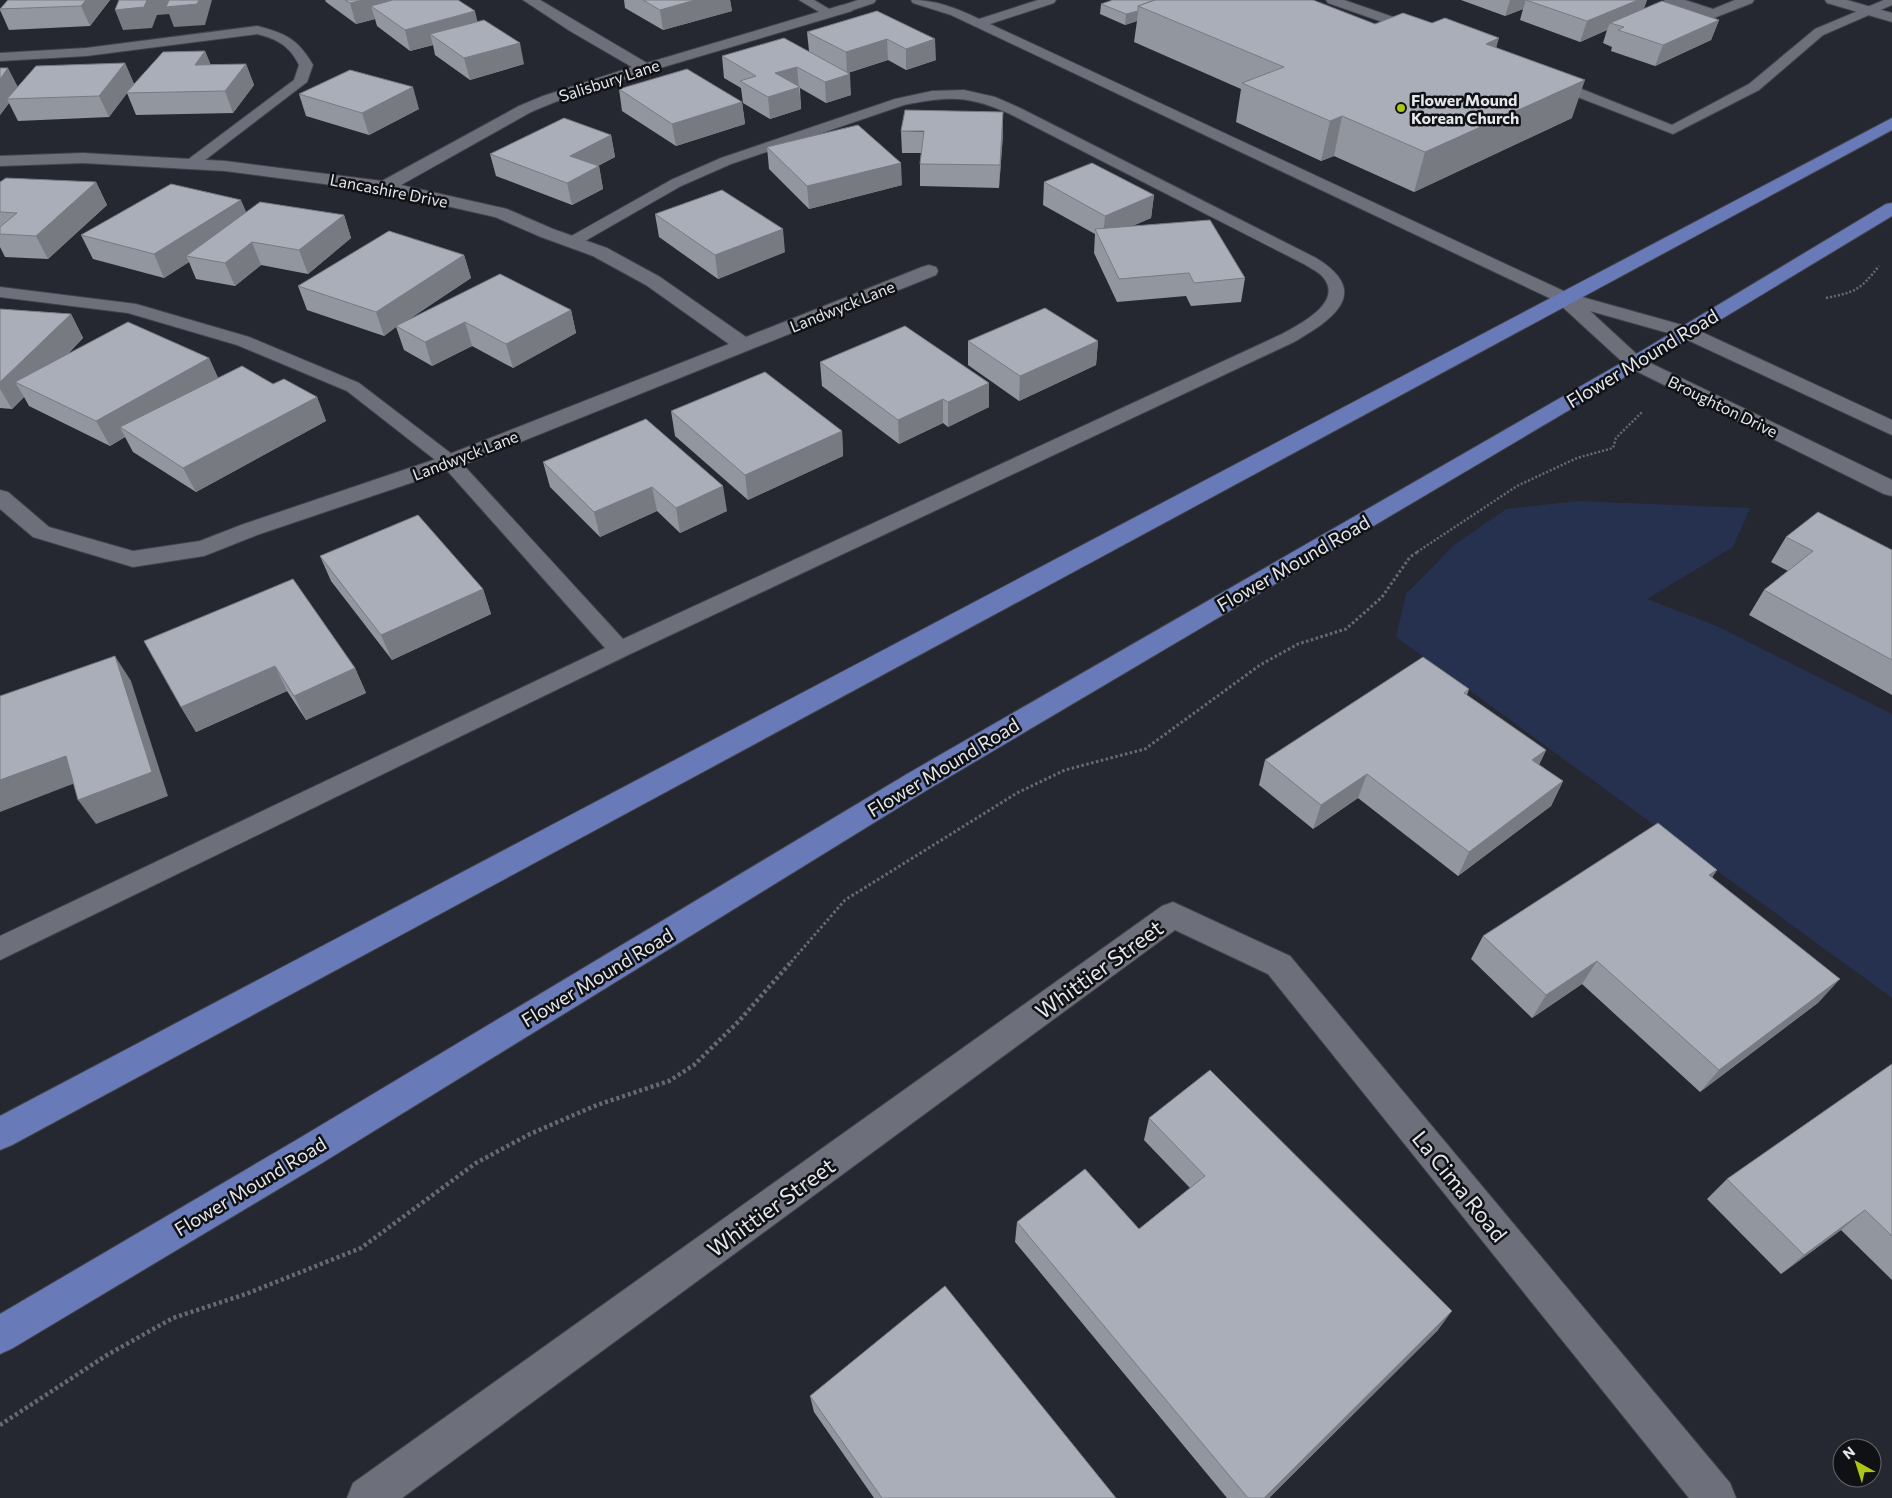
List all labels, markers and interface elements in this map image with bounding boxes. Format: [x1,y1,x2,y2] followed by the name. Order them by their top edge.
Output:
[556,55,662,105] street label: Salisbury Lane
[1411,90,1519,127] place label: Flower Mound Korean Church
[1395,102,1407,114] marker: Flower Mound Korean Church
[328,169,450,211] street label: Lancashire Drive
[787,276,897,336] street label: Landwyck Lane
[1562,304,1722,412] street label: Flower Mound Road
[1665,371,1781,441] street label: Broughton Drive
[410,426,520,484] street label: Landwyck Lane
[1212,510,1374,616] street label: Flower Mound Road
[863,713,1023,821] street label: Flower Mound Road
[1030,914,1168,1024] street label: Whittier Street
[517,923,677,1031] street label: Flower Mound Road
[1407,1125,1513,1247] street label: La Cima Road
[170,1132,330,1240] street label: Flower Mound Road
[702,1152,840,1262] street label: Whittier Street
[1832,1438,1882,1488] north arrow
[1839,1443,1858,1462] text: N

